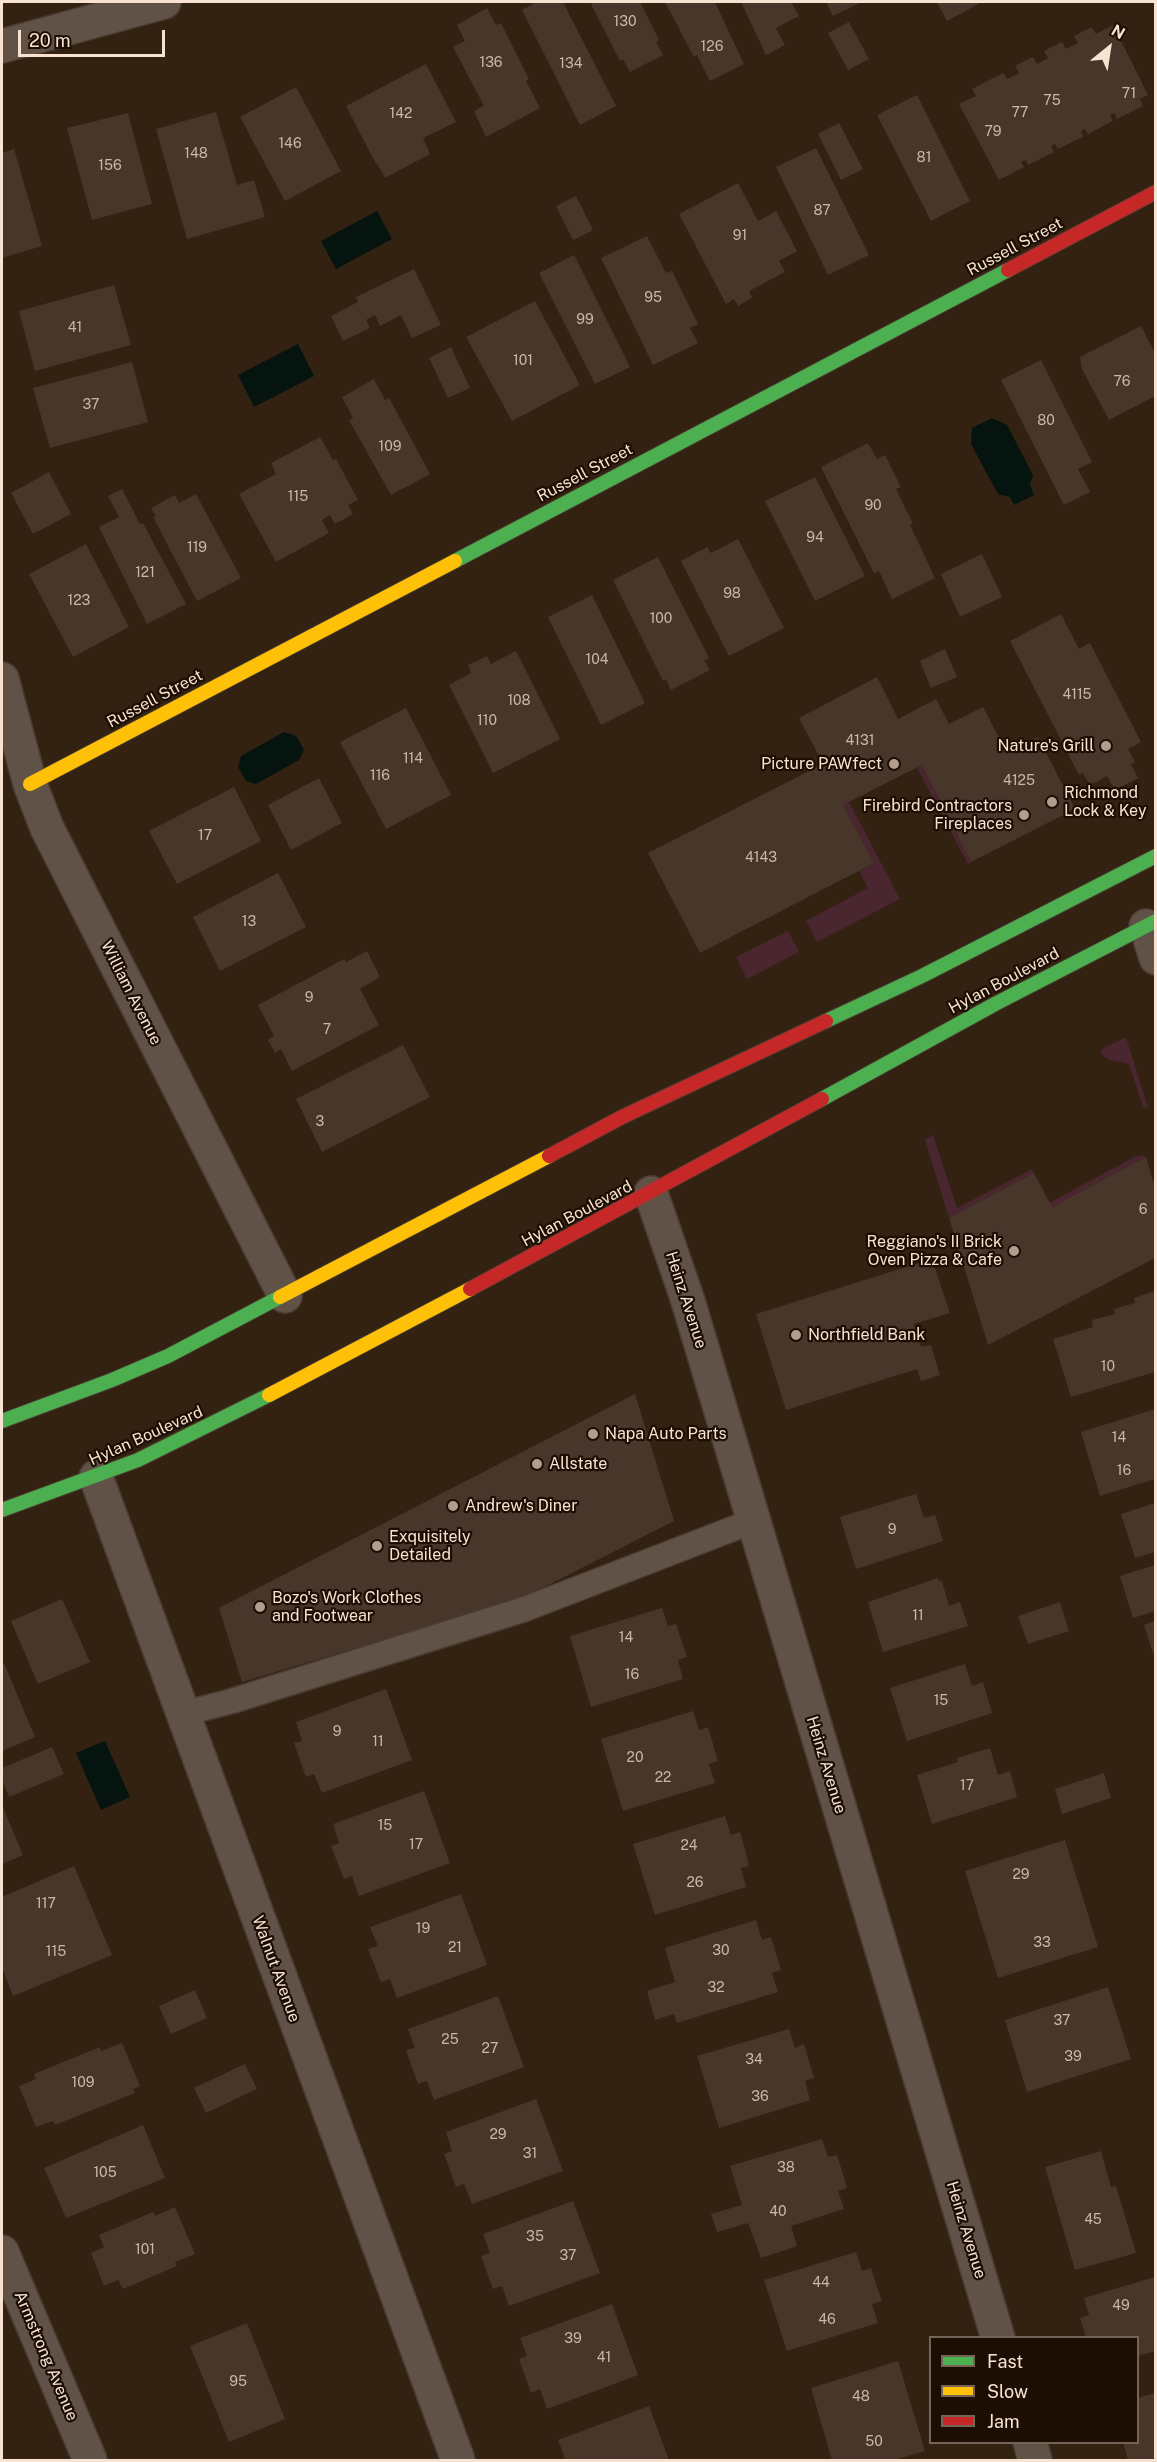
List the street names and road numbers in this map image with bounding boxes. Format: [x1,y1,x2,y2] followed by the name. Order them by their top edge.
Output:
[964,214,1066,280] street label: Russell Street
[534,440,636,506] street label: Russell Street
[104,666,206,732] street label: Russell Street
[97,938,165,1048] street label: William Avenue
[945,944,1063,1018] street label: Hylan Boulevard
[518,1177,636,1251] street label: Hylan Boulevard
[661,1249,711,1351] street label: Heinz Avenue
[86,1402,206,1470] street label: Hylan Boulevard
[802,1714,850,1816] street label: Heinz Avenue
[248,1913,304,2025] street label: Walnut Avenue
[942,2179,990,2281] street label: Heinz Avenue
[10,2288,82,2424] street label: Armstrong Avenue

